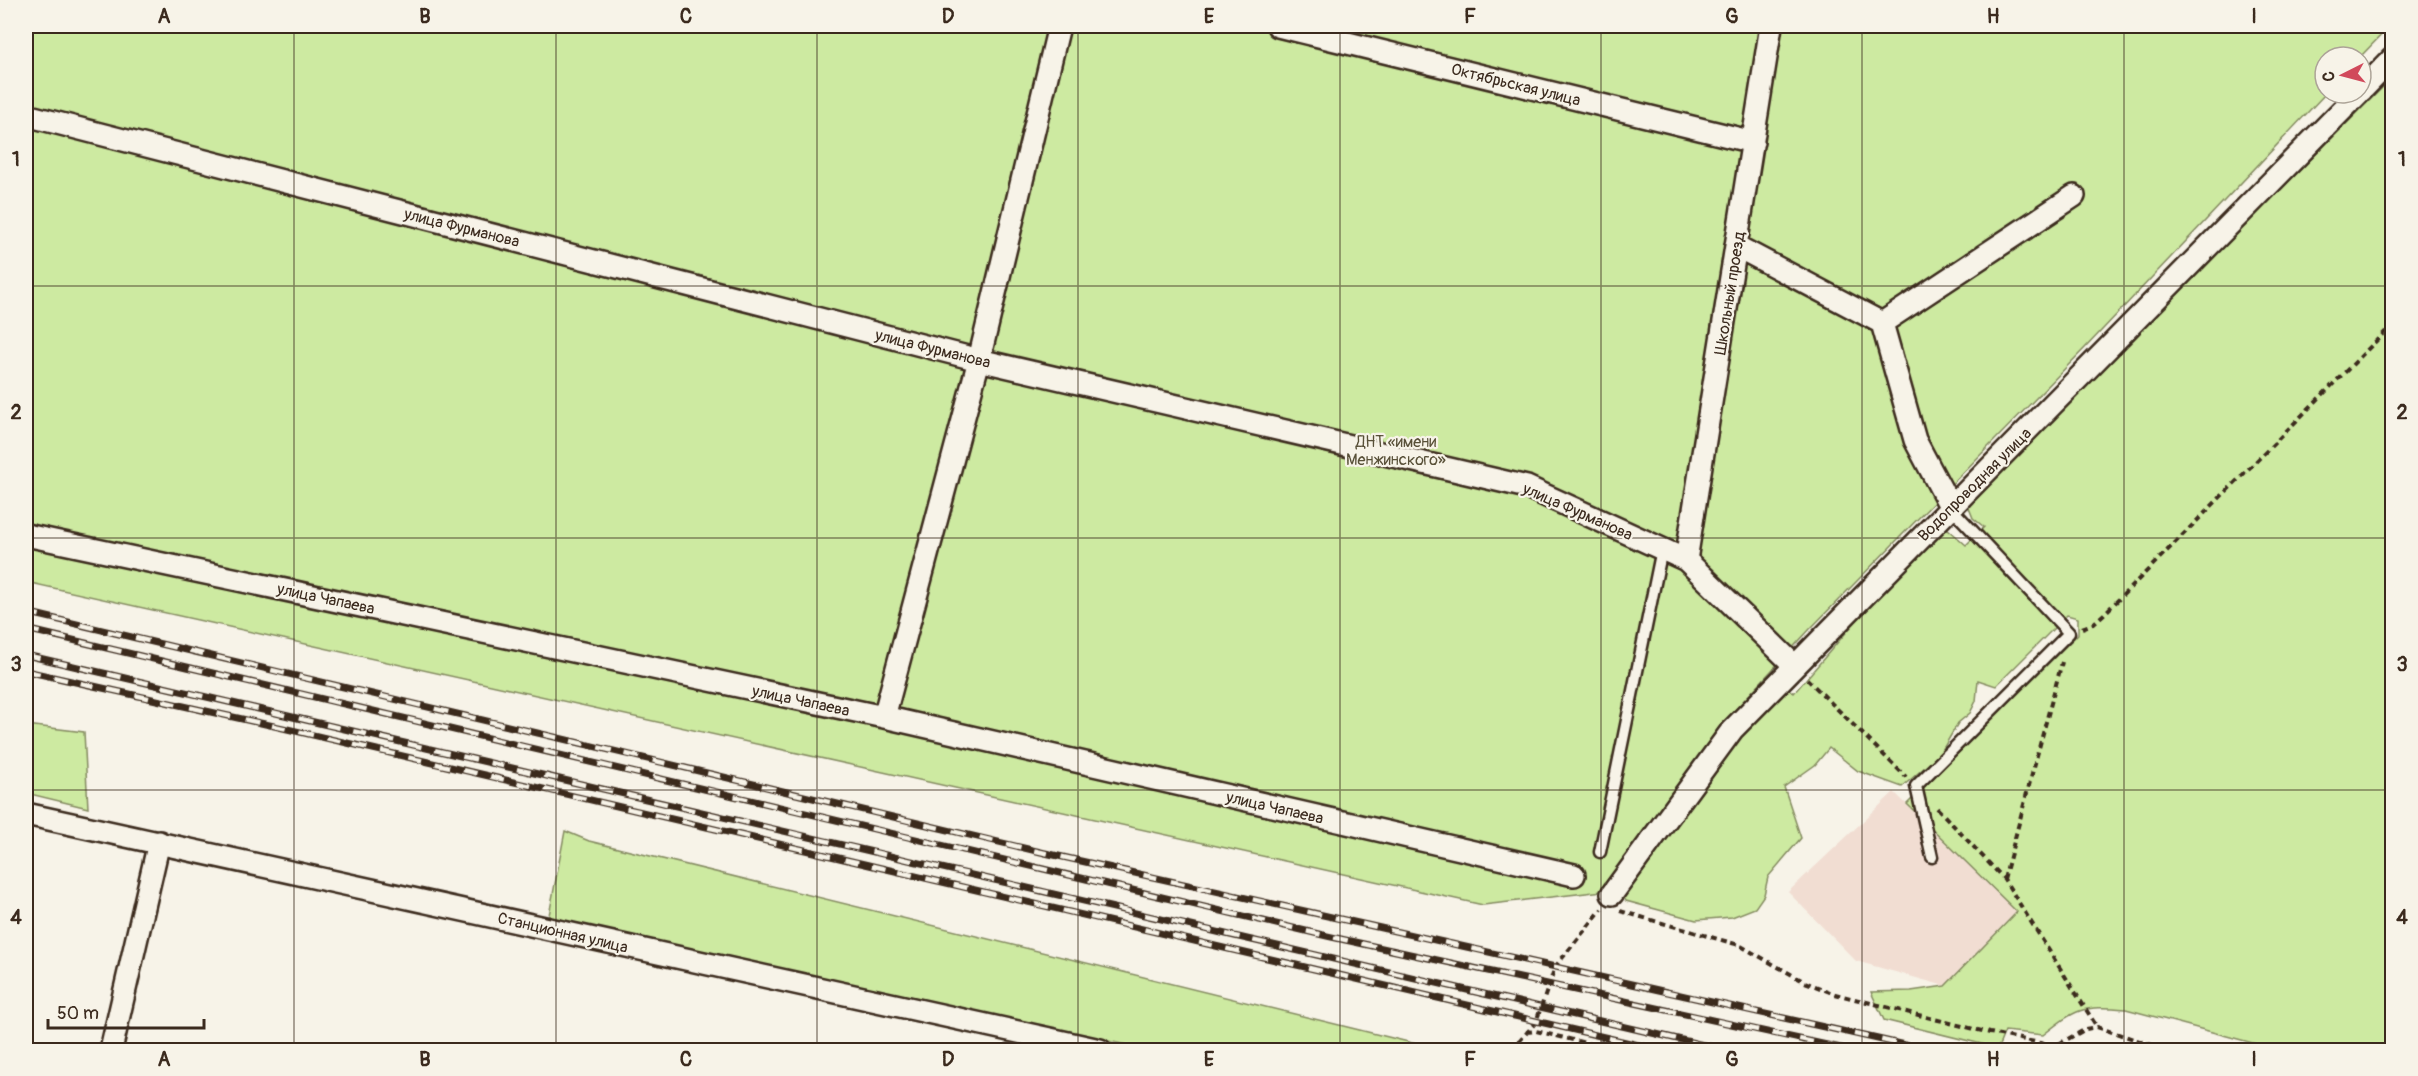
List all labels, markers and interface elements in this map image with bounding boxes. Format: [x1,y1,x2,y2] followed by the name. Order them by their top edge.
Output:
[158,4,171,29] text: A
[419,4,431,29] text: B
[680,4,692,29] text: C
[942,4,955,29] text: D
[1204,4,1215,29] text: E
[1464,4,1476,29] text: F
[1725,4,1739,29] text: G
[1987,4,2000,29] text: H
[2251,4,2257,29] text: I
[2313,45,2373,105] north arrow
[1449,59,1583,111] street label: Октябрьская улица
[2319,70,2340,82] text: С
[12,147,20,172] text: 1
[2398,147,2406,172] text: 1
[401,204,522,252] street label: улица Фурманова
[1710,230,1750,356] street label: Школьный проезд
[872,325,993,373] street label: улица Фурманова
[10,400,22,425] text: 2
[2396,400,2408,425] text: 2
[1914,424,2036,546] street label: Водопроводная улица
[1346,432,1446,470] park label: ДНТ «имени Менжинского»
[1519,478,1636,545] street label: улица Фурманова
[274,579,376,619] street label: улица Чапаева
[10,652,22,677] text: 3
[2396,652,2408,677] text: 3
[749,681,851,721] street label: улица Чапаева
[1223,787,1325,829] street label: улица Чапаева
[10,905,22,930] text: 4
[2396,905,2408,930] text: 4
[496,908,630,958] street label: Станционная улица
[48,992,204,1030] scale bar
[57,1002,99,1025] text: 50 m
[158,1047,171,1072] text: A
[419,1047,431,1072] text: B
[680,1047,692,1072] text: C
[942,1047,955,1072] text: D
[1204,1047,1215,1072] text: E
[1464,1047,1476,1072] text: F
[1725,1047,1739,1072] text: G
[1987,1047,2000,1072] text: H
[2251,1047,2257,1072] text: I

